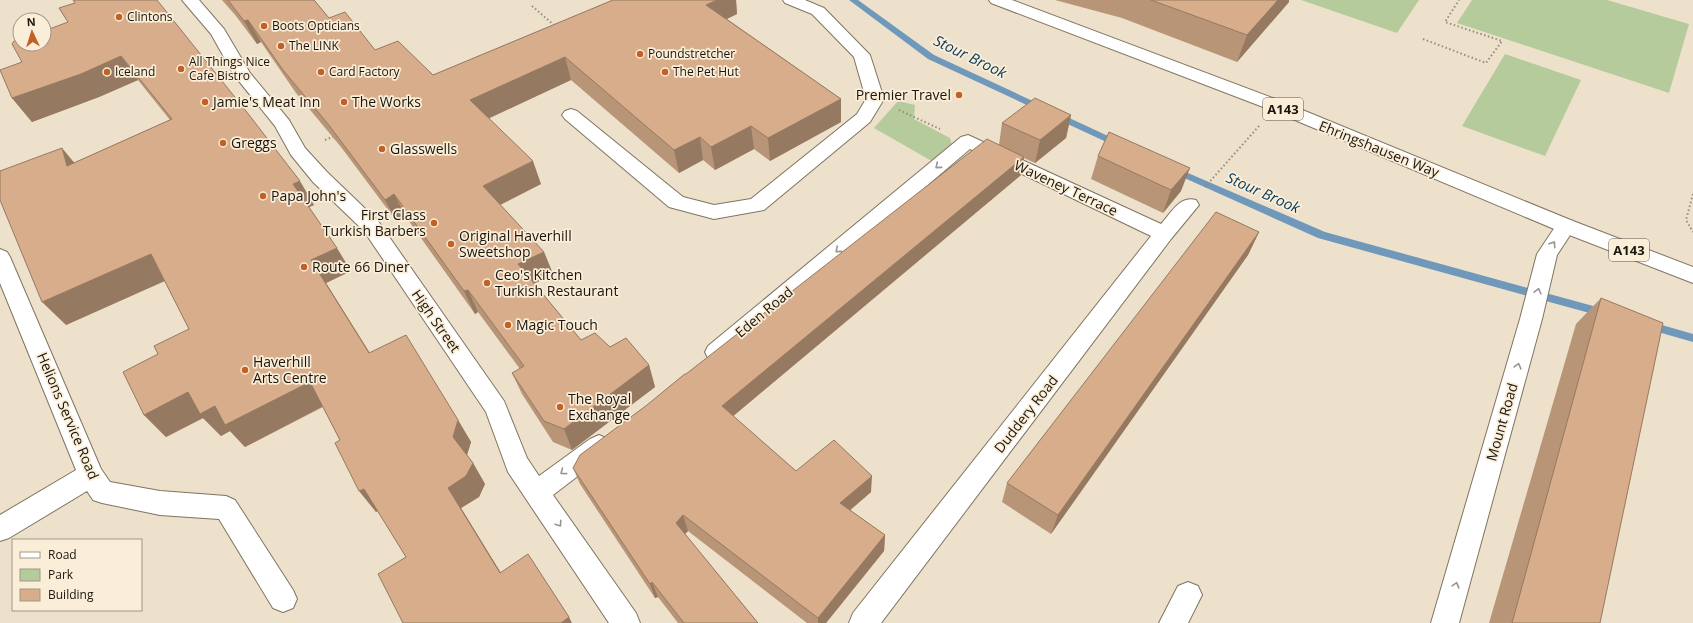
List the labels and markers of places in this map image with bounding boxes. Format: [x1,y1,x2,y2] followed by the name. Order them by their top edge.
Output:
[127,8,173,25] place label: Clintons
[114,12,124,22] marker: Clintons
[272,17,360,34] place label: Boots Opticians
[259,21,269,31] marker: Boots Opticians
[289,37,339,54] place label: The LINK
[276,41,286,51] marker: The LINK
[648,45,735,62] place label: Poundstretcher
[635,49,645,59] marker: Poundstretcher
[189,53,270,84] place label: All Things Nice Cafe Bistro
[115,63,155,80] place label: Iceland
[329,63,401,80] place label: Card Factory
[673,63,739,80] place label: The Pet Hut
[176,64,186,74] marker: All Things Nice Cafe Bistro
[102,67,112,77] marker: Iceland
[316,67,326,77] marker: Card Factory
[660,67,670,77] marker: The Pet Hut
[856,85,951,104] place label: Premier Travel
[954,90,964,100] marker: Premier Travel
[211,92,320,111] place label: Jamie's Meat Inn
[352,92,421,111] place label: The Works
[200,97,210,107] marker: Jamie's Meat Inn
[339,97,349,107] marker: The Works
[231,133,277,152] place label: Greggs
[218,138,228,148] marker: Greggs
[390,139,458,158] place label: Glasswells
[377,144,387,154] marker: Glasswells
[271,186,347,205] place label: Papa John's
[258,191,268,201] marker: Papa John's
[323,205,426,240] place label: First Class Turkish Barbers
[429,218,439,228] marker: First Class Turkish Barbers
[459,226,572,261] place label: Original Haverhill Sweetshop
[446,239,456,249] marker: Original Haverhill Sweetshop
[312,257,410,276] place label: Route 66 Diner
[299,262,309,272] marker: Route 66 Diner
[495,265,618,300] place label: Ceo's Kitchen Turkish Restaurant
[482,278,492,288] marker: Ceo's Kitchen Turkish Restaurant
[516,315,598,334] place label: Magic Touch
[503,320,513,330] marker: Magic Touch
[253,352,327,387] place label: Haverhill Arts Centre
[240,365,250,375] marker: Haverhill Arts Centre
[568,389,631,424] place label: The Royal Exchange
[555,402,565,412] marker: The Royal Exchange

